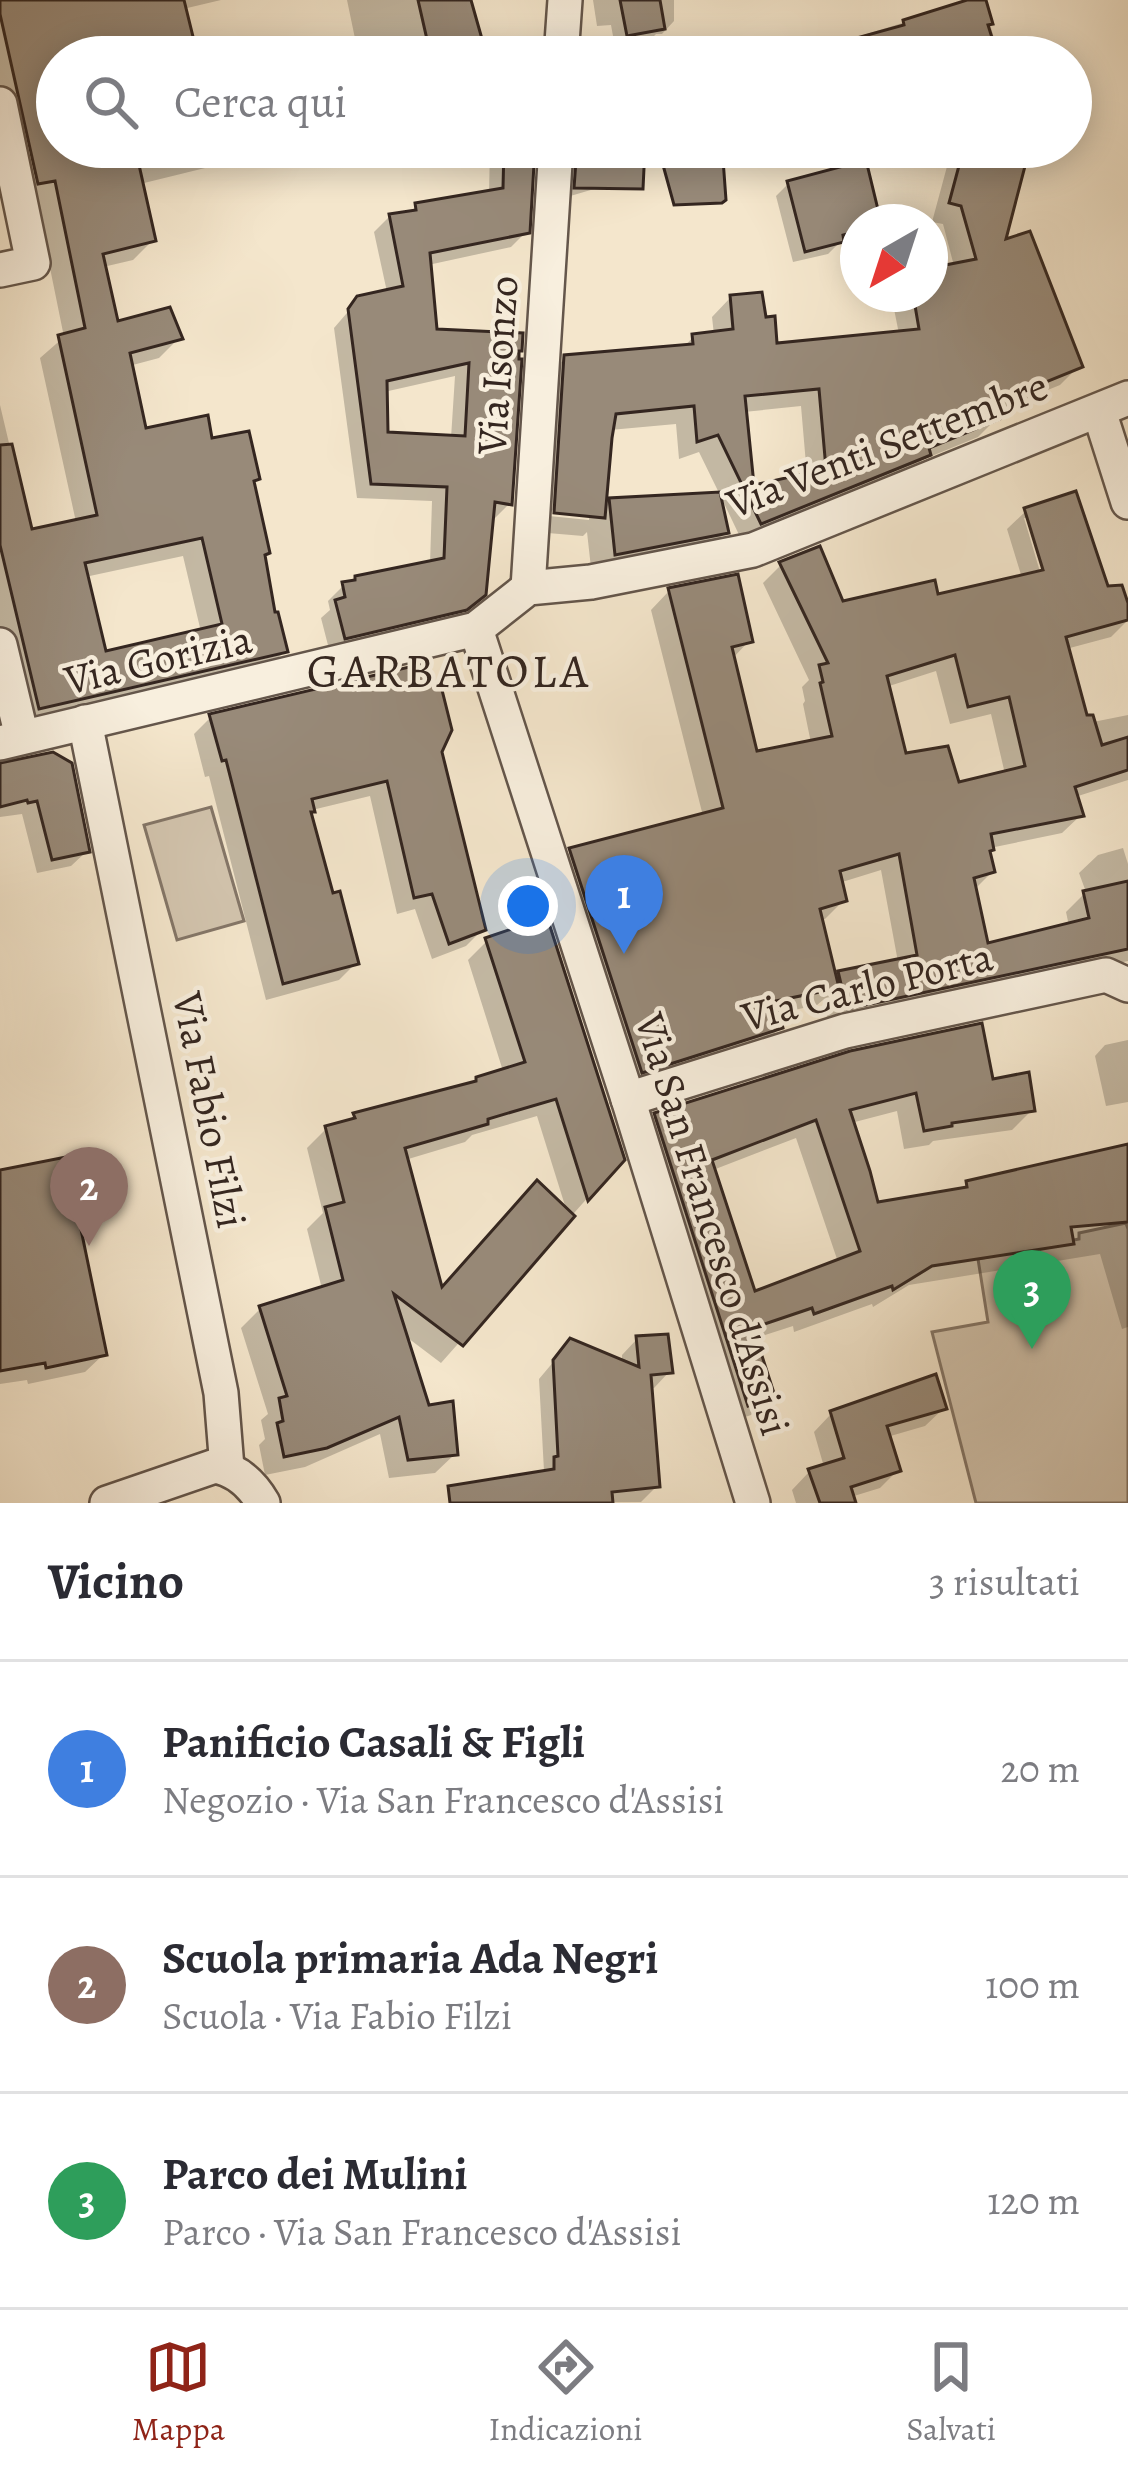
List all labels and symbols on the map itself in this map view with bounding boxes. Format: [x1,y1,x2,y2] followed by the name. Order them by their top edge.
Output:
[840,204,948,312] north arrow
[462,274,532,457] street label: Via Isonzo
[717,357,1056,532] street label: Via Venti Settembre
[58,610,258,708] street label: Via Gorizia
[307,638,591,704] district label: GARBATOLA
[585,855,663,954] pin: 1
[498,876,558,936] your location
[735,927,999,1045] street label: Via Carlo Porta
[159,986,261,1233] street label: Via Fabio Filzi
[621,1005,804,1442] street label: Via San Francesco d'Assisi
[50,1147,128,1246] pin: 2
[993,1250,1071,1349] pin: 3

